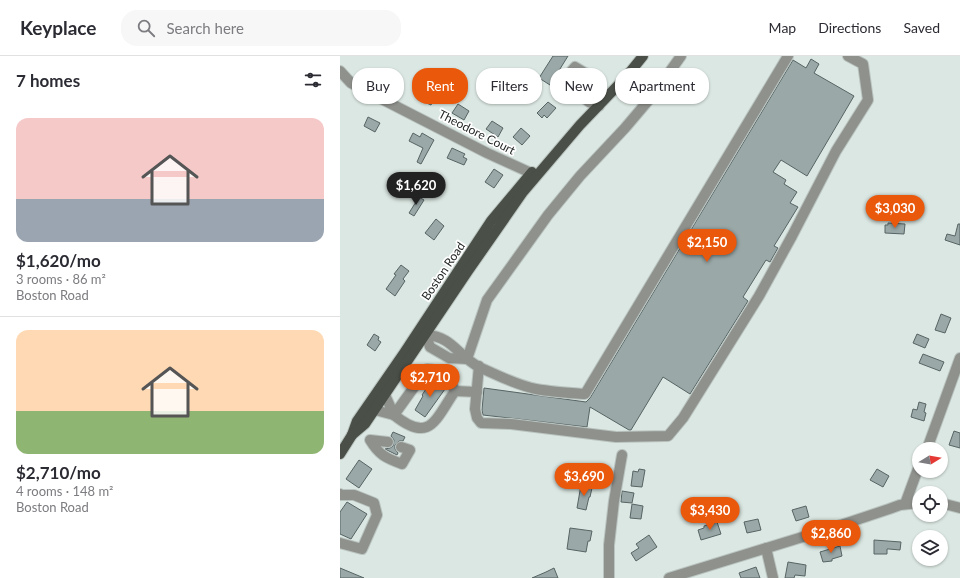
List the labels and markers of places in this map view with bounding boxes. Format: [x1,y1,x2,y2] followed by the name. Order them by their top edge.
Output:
[383,172,449,206] pin: $1,620
[862,195,928,229] pin: $3,030
[674,229,740,263] pin: $2,150
[397,364,463,398] pin: $2,710
[551,463,617,497] pin: $3,690
[677,497,743,531] pin: $3,430
[798,520,864,554] pin: $2,860

